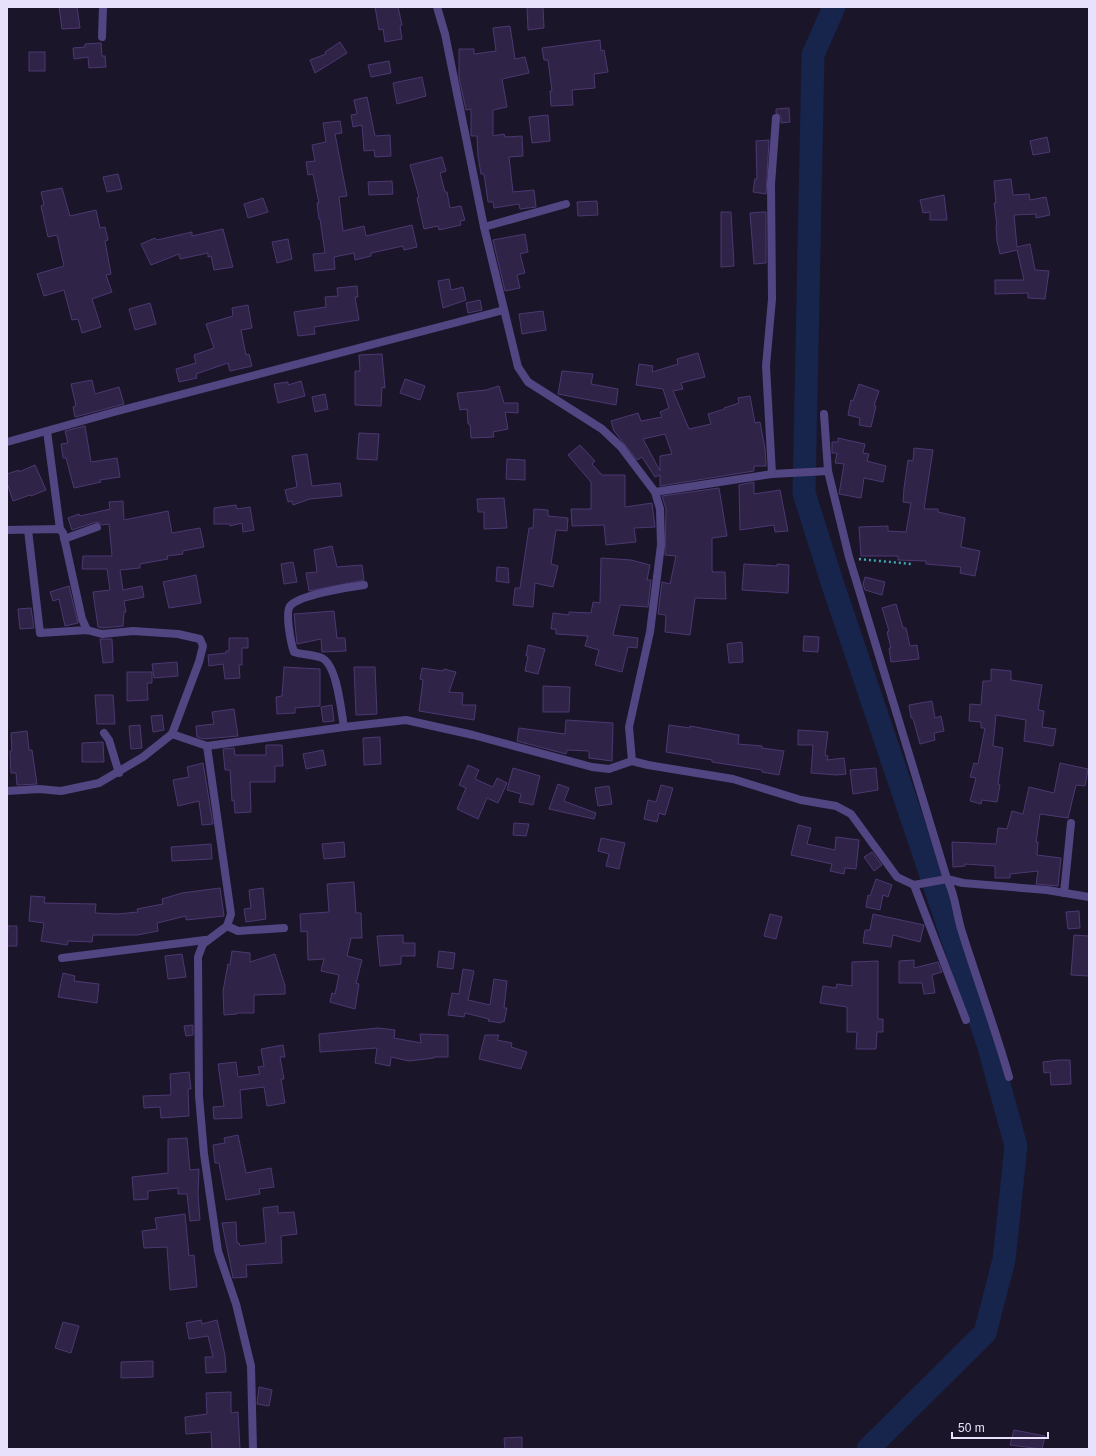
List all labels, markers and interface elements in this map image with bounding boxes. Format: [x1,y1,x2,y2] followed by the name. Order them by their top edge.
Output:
[952,1414,1048,1440] scale bar
[958,1421,985,1435] text: 50 m

